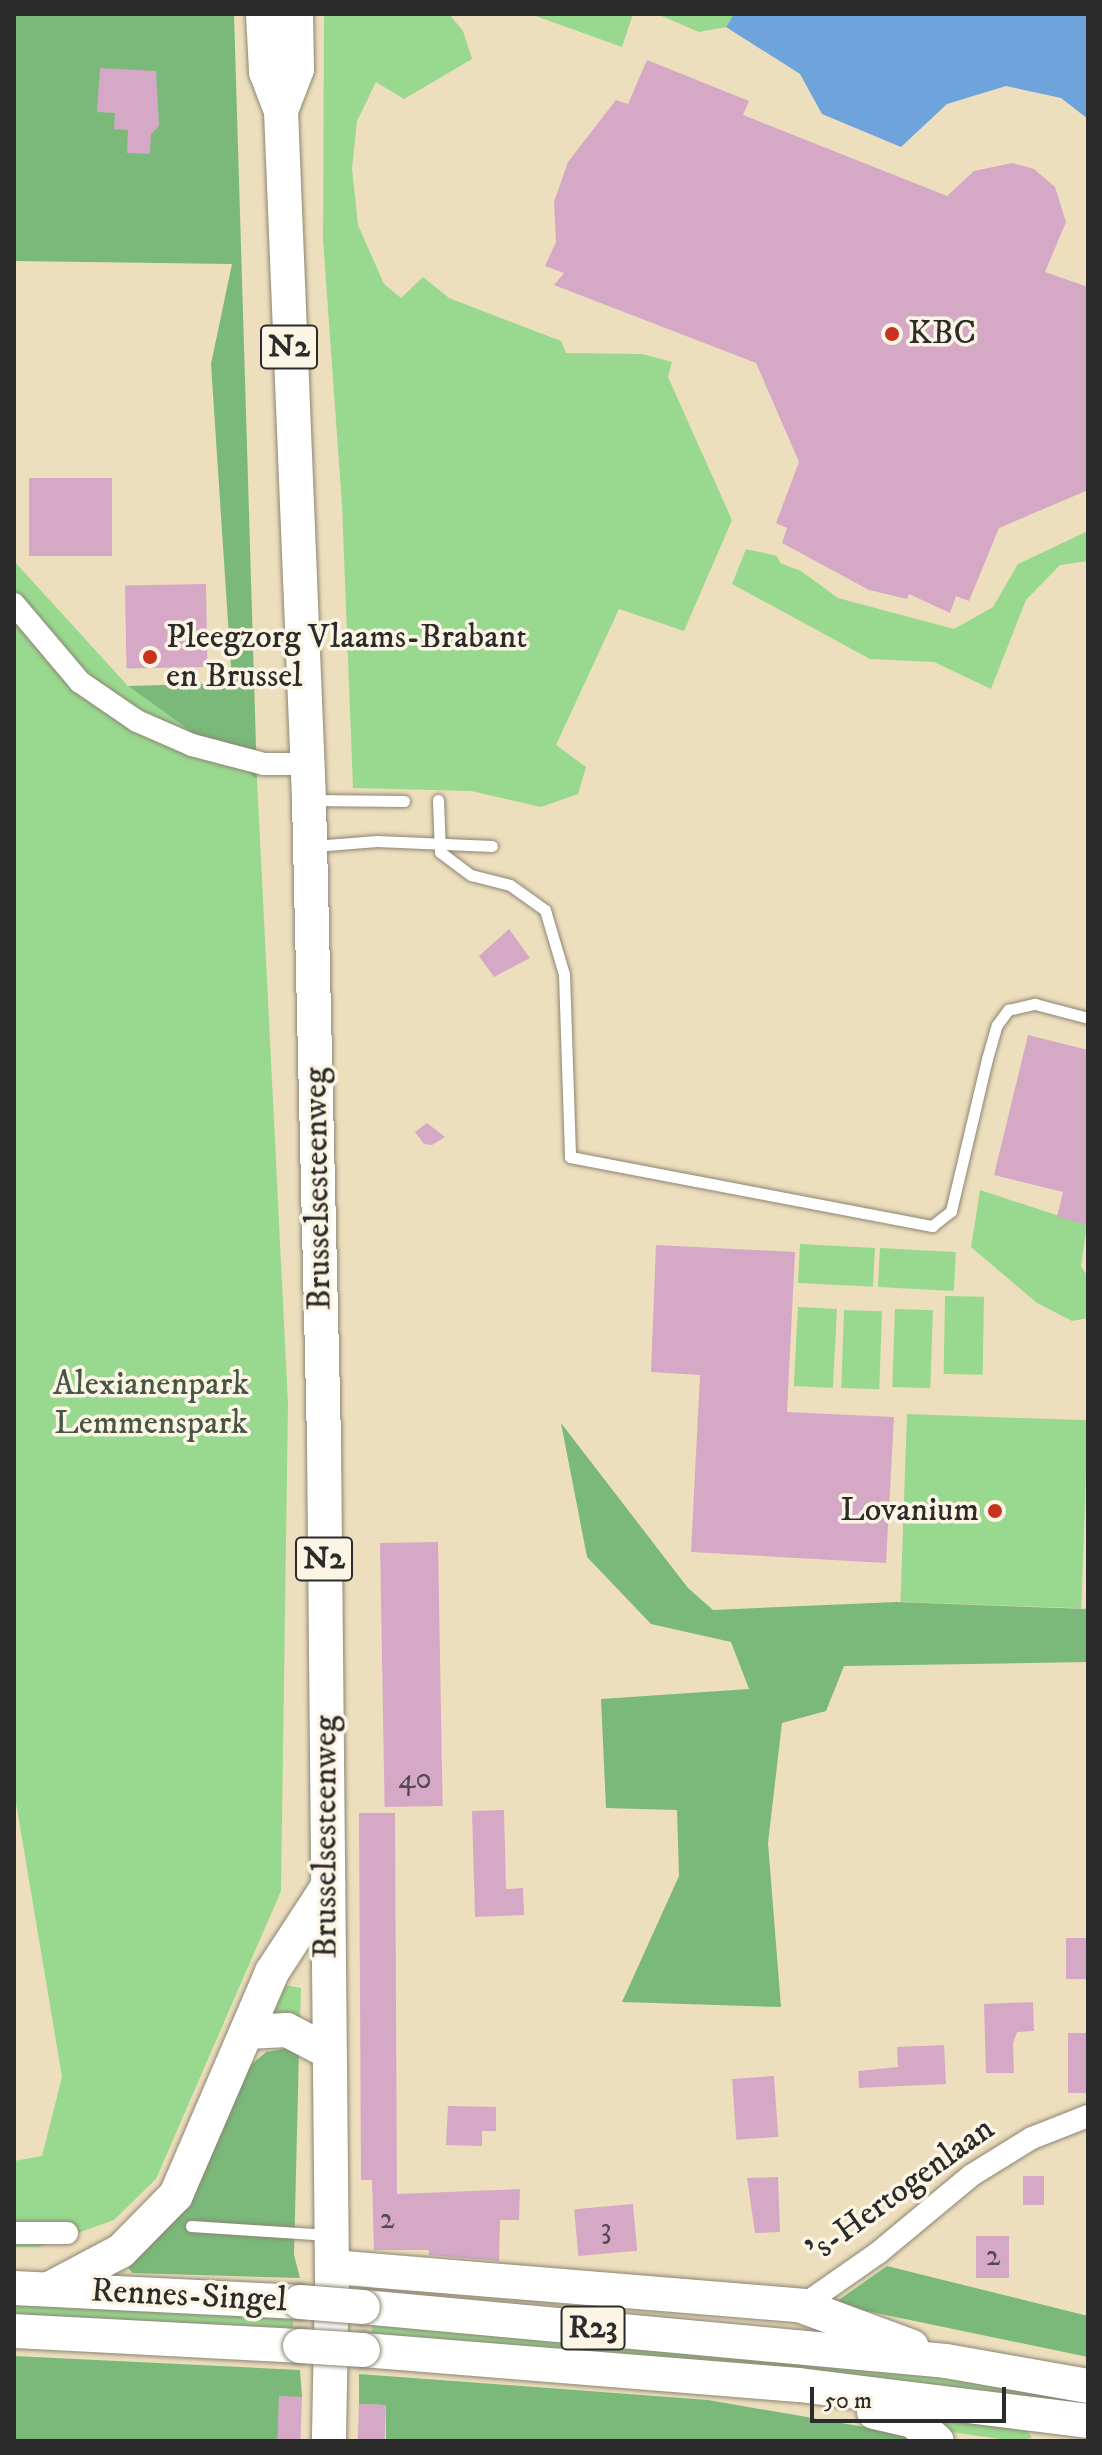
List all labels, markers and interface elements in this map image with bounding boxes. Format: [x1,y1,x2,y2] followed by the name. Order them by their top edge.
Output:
[908,314,976,354] place label: KBC
[259,319,319,375] road number: N2
[883,325,901,343] marker: KBC
[166,617,527,696] place label: Pleegzorg Vlaams-Brabant en Brussel
[141,648,159,666] marker: Pleegzorg Vlaams-Brabant en Brussel
[295,1067,341,1311] street label: Brusselsesteenweg
[53,1364,249,1444] park label: Alexianenpark Lemmenspark
[840,1491,979,1531] place label: Lovanium
[986,1502,1004,1520] marker: Lovanium
[294,1531,354,1587] road number: N2
[306,1715,346,1959] street label: Brusselsesteenweg
[398,1762,432,1798] house number: 40
[800,2109,1002,2271] street label: 's-Hertogenlaan
[380,2202,394,2238] house number: 2
[600,2212,612,2248] house number: 3
[986,2239,1000,2275] house number: 2
[90,2270,288,2322] street label: Rennes-Singel
[559,2300,627,2356] road number: R23
[814,2371,1010,2421] scale bar
[824,2386,872,2416] text: 50 m

